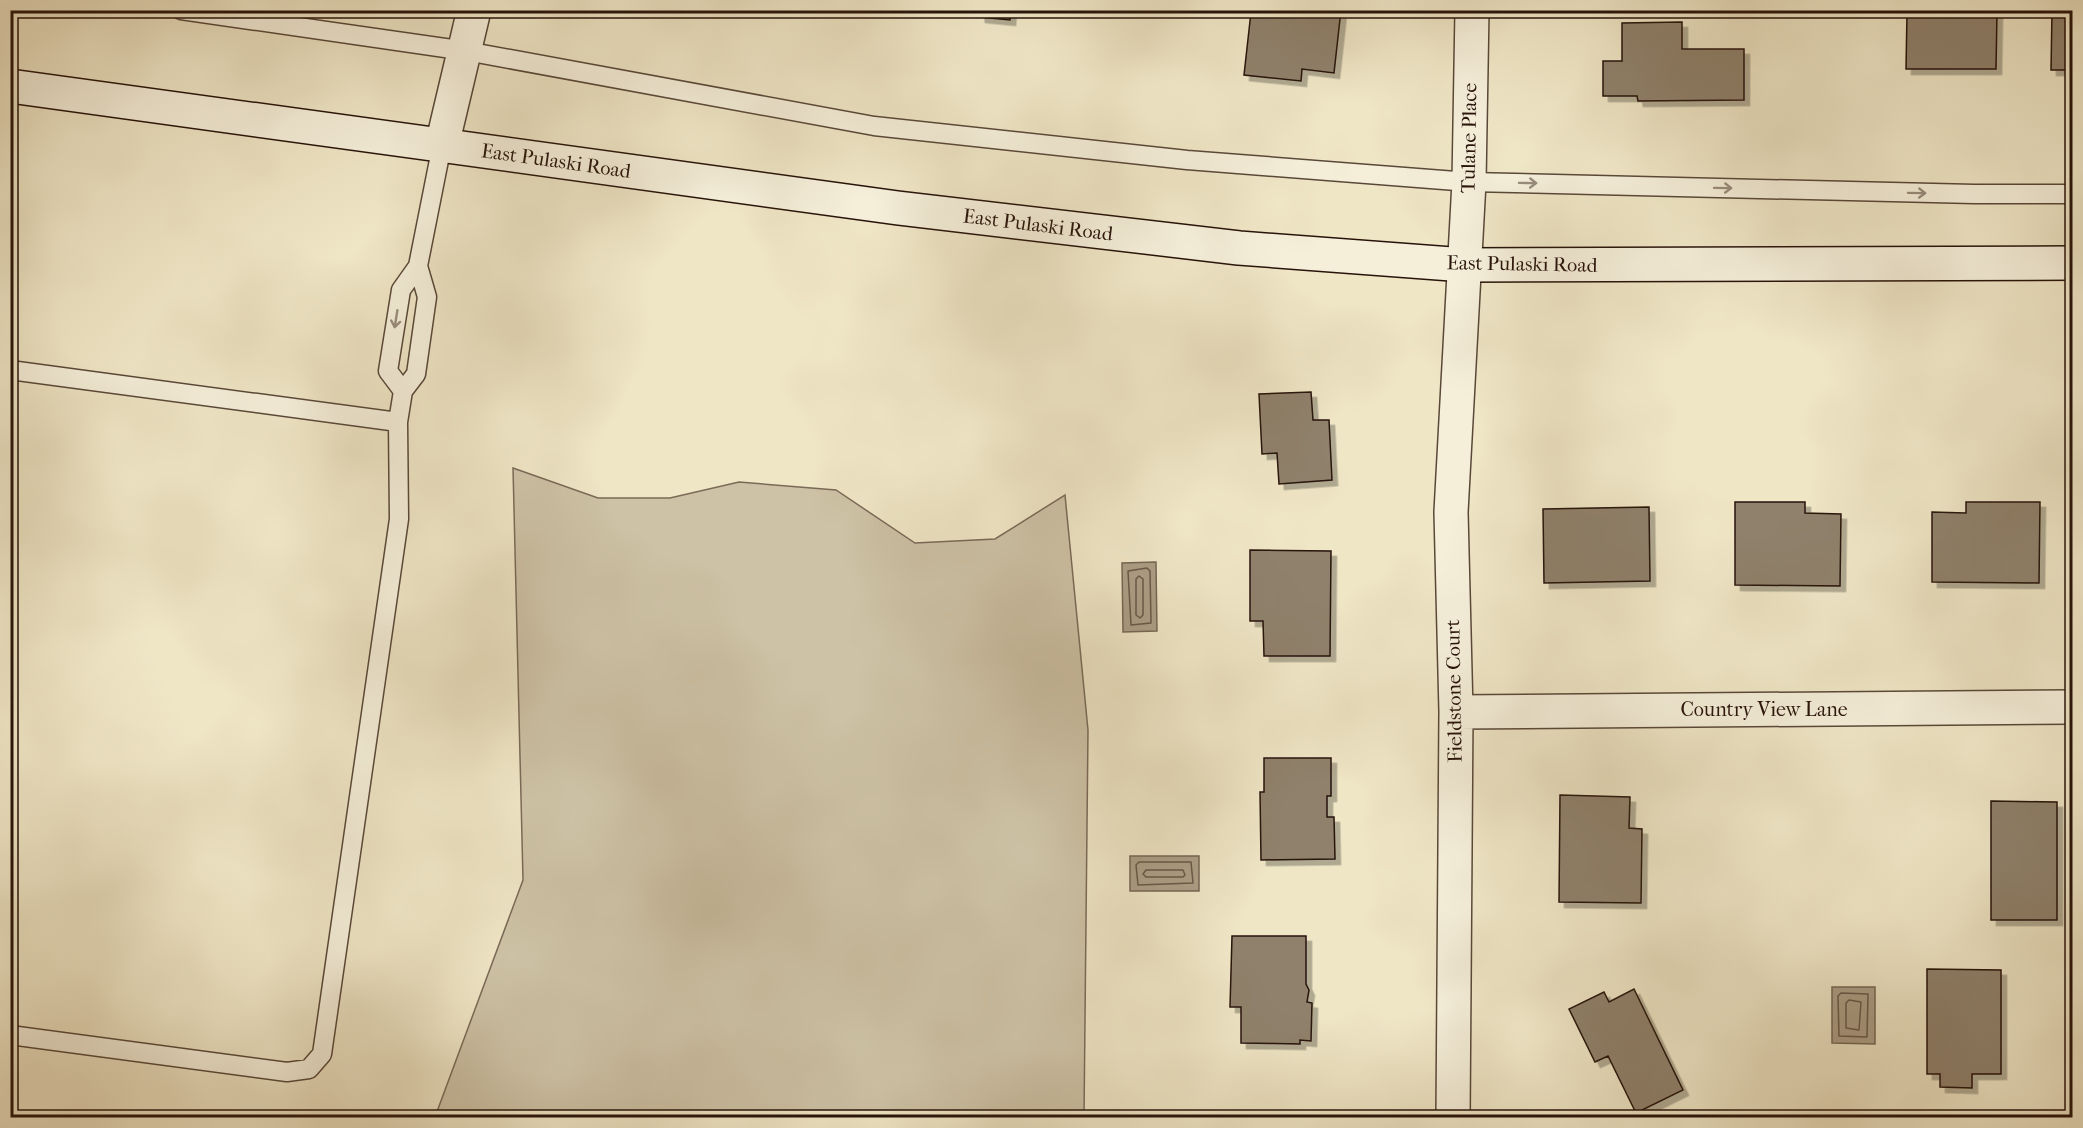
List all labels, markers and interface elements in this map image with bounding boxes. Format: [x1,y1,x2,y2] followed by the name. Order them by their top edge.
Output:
[1457,83,1481,193] street label: Tulane Place
[480,139,633,183] street label: East Pulaski Road
[1517,178,1537,189] one-way arrow
[1712,182,1732,194] one-way arrow
[1907,187,1927,198] one-way arrow
[962,204,1115,246] street label: East Pulaski Road
[1446,251,1599,277] street label: East Pulaski Road
[390,309,401,328] one-way arrow
[1441,619,1467,763] street label: Fieldstone Court
[1680,698,1848,721] street label: Country View Lane

